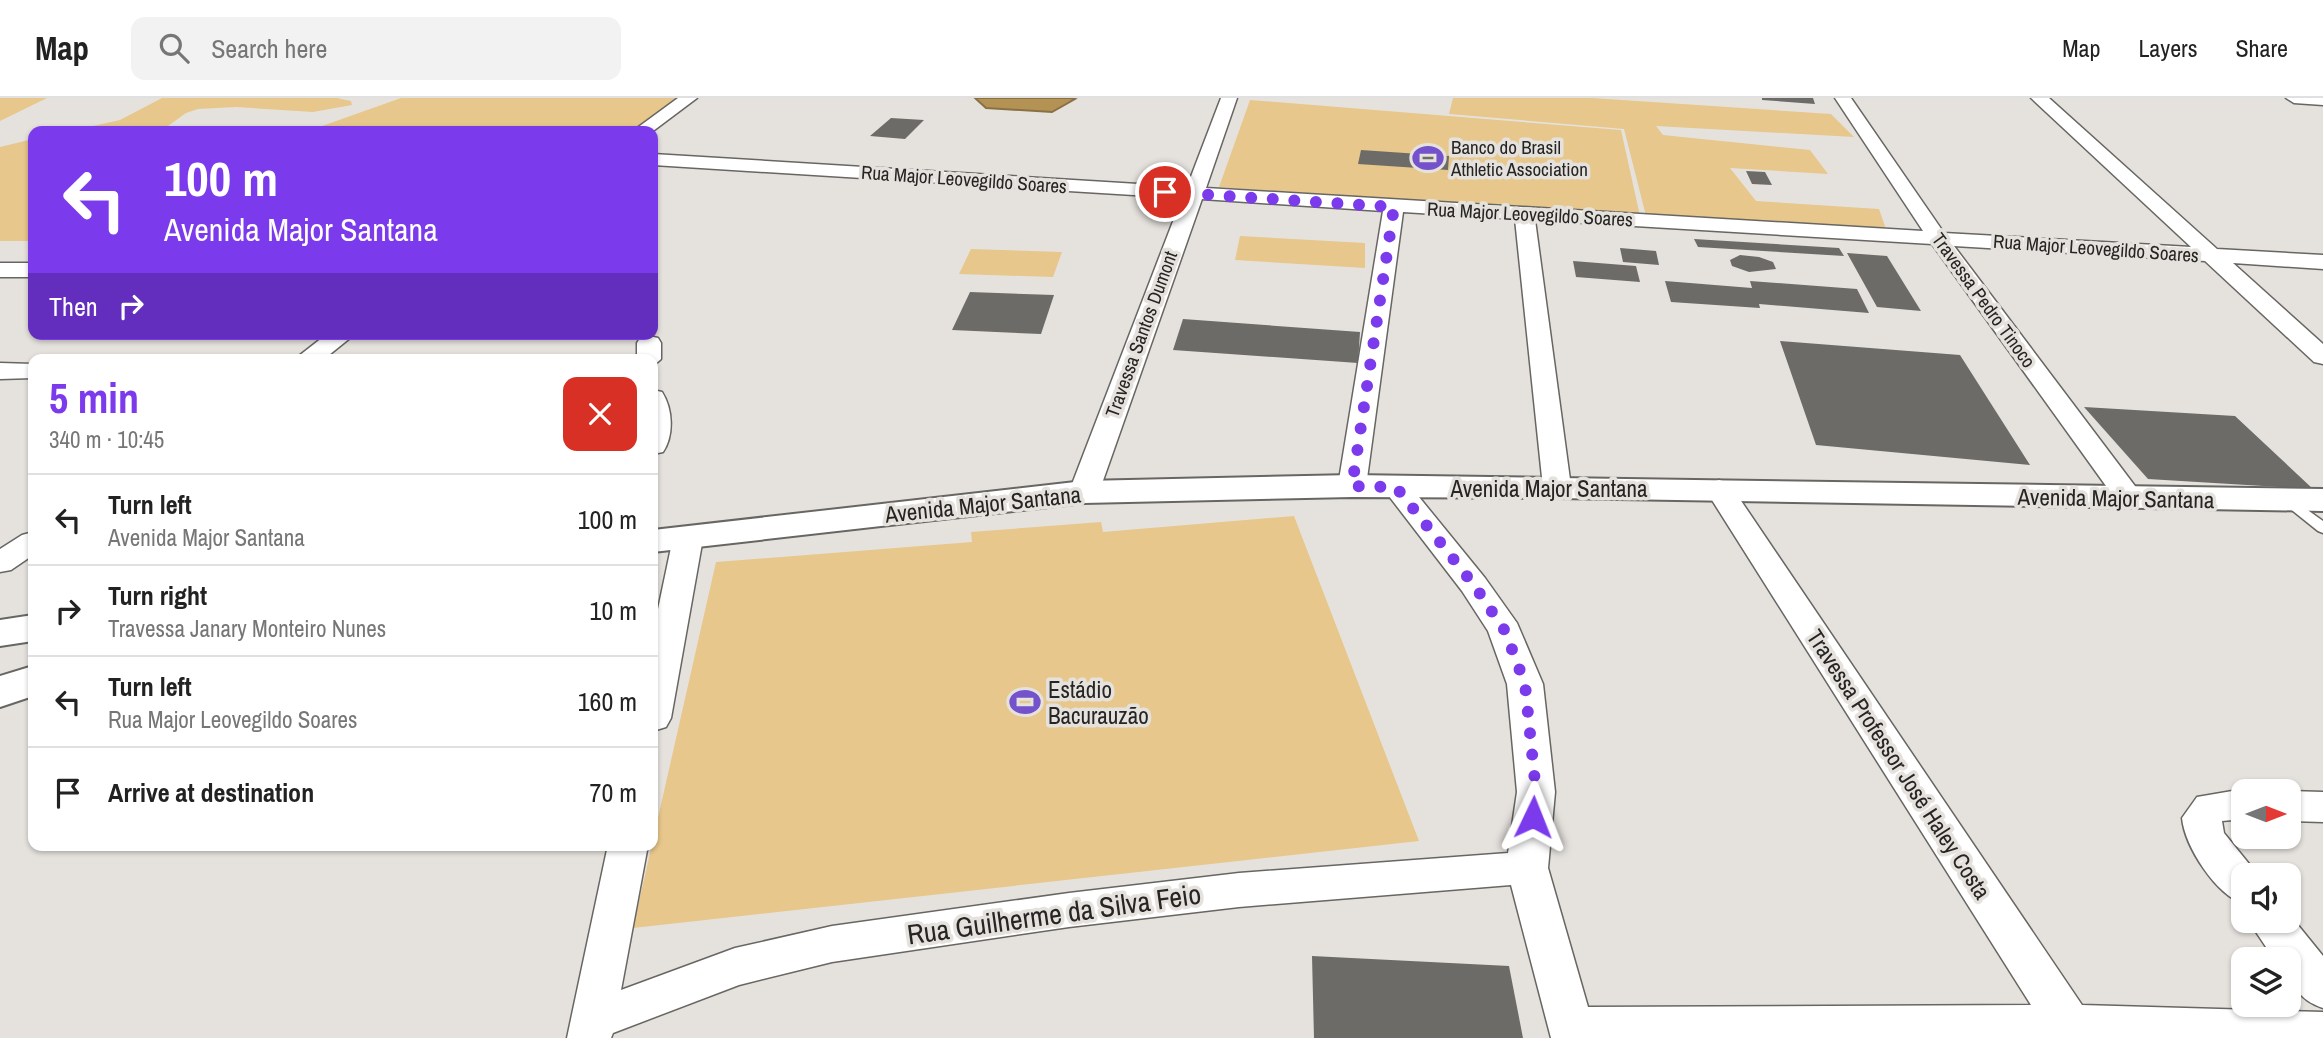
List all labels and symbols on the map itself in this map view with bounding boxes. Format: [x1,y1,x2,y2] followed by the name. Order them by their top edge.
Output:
[1450,134,1588,182] place label: Banco do Brasil Athletic Association
[1411,141,1445,175] sports icon: Banco do Brasil Athletic Association
[860,159,1068,199] street label: Rua Major Leovegildo Soares
[1135,162,1195,222] pin
[1426,196,1634,232] street label: Rua Major Leovegildo Soares
[1926,227,2042,373] street label: Travessa Pedro Tinoco
[1992,228,2200,268] street label: Rua Major Leovegildo Soares
[1099,247,1183,421] street label: Travessa Santos Dumont
[1450,473,1648,504] street label: Avenida Major Santana
[883,478,1083,530] street label: Avenida Major Santana
[2016,481,2215,515] street label: Avenida Major Santana
[1800,623,1998,905] street label: Travessa Professor José Haley Costa
[1048,674,1149,731] place label: Estádio Bacurauzão
[1008,685,1042,719] sports icon: Estádio Bacurauzão
[2231,779,2301,849] north arrow
[1496,780,1570,854] position arrow
[905,875,1203,953] street label: Rua Guilherme da Silva Feio

